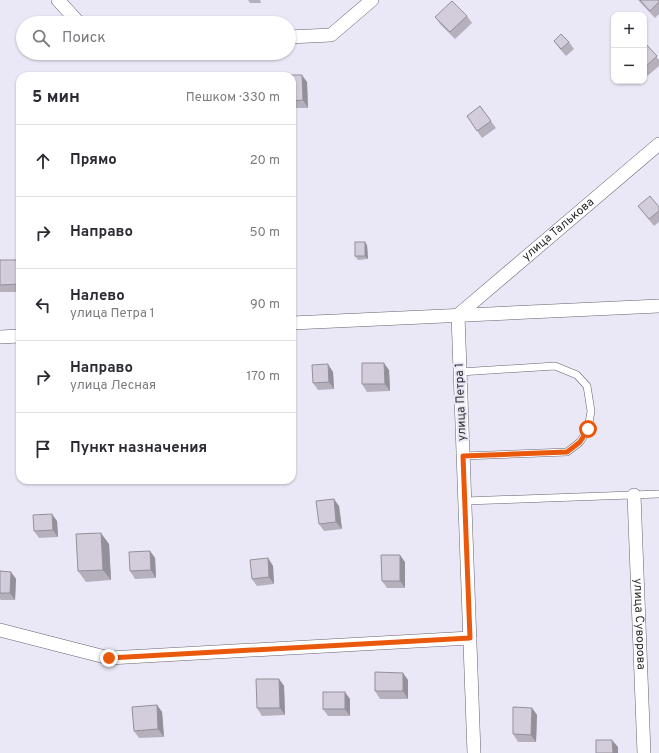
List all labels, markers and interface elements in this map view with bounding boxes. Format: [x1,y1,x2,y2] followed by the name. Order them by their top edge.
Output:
[611,12,647,84] map controls
[611,12,647,48] button: +
[16,16,296,60] search box
[30,27,52,49] icon: search
[62,29,106,48] text: Поиск
[611,48,647,84] button: −
[32,87,80,109] text: 5 мин
[186,90,280,106] text: Пешком · 330 m
[32,150,54,172] icon: ahead
[70,151,117,170] text: Прямо
[250,153,280,169] text: 20 m
[519,194,598,265] street label: улица Талькова
[32,222,54,244] icon: right
[70,223,133,242] text: Направо
[250,225,280,241] text: 50 m
[70,287,125,306] text: Налево
[32,294,54,316] icon: left
[250,297,280,313] text: 90 m
[70,306,155,322] text: улица Петра 1
[70,359,133,378] text: Направо
[452,363,470,441] street label: улица Петра 1
[32,366,54,388] icon: right
[246,369,280,385] text: 170 m
[70,378,156,394] text: улица Лесная
[579,420,597,438] route start
[32,438,54,460] icon: arrive
[70,439,207,458] text: Пункт назначения
[629,578,649,670] street label: улица Суворова
[100,649,118,667] route end

